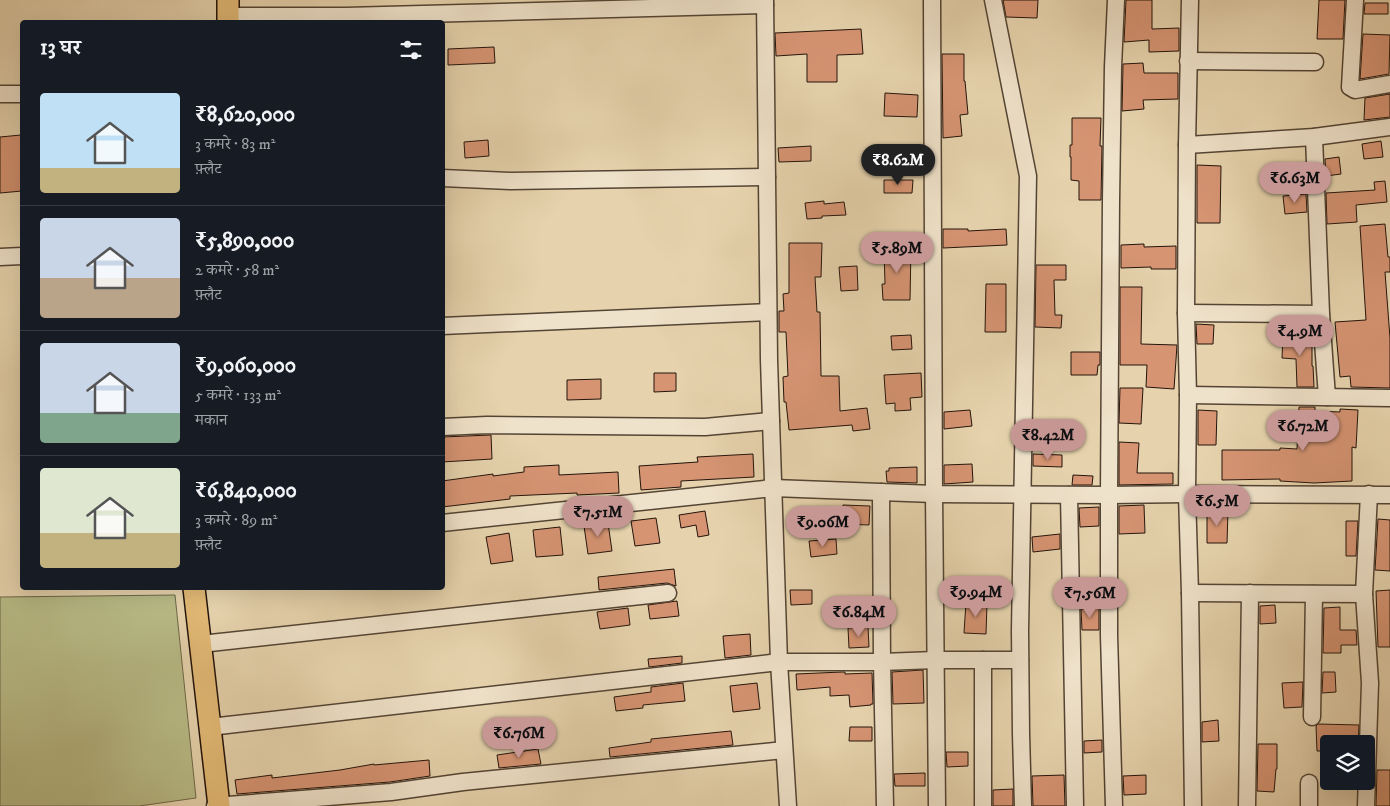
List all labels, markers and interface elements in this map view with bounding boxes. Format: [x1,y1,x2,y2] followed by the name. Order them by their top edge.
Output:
[40,35,81,61] text: 13 घर
[397,36,425,64] icon: filters
[195,102,295,128] text: ₹8,620,000
[80,113,140,173] icon: home
[195,134,276,154] text: 3 कमरे · 83 m²
[857,144,939,186] pin: ₹8.62M
[872,150,924,170] text: ₹8.62M
[195,159,222,179] text: फ़्लैट
[1254,162,1336,204] pin: ₹6.63M
[1270,168,1320,188] text: ₹6.63M
[195,228,294,254] text: ₹5,890,000
[856,232,938,274] pin: ₹5.89M
[80,238,140,298] icon: home
[872,238,922,258] text: ₹5.89M
[195,260,279,280] text: 2 कमरे · 58 m²
[195,285,222,305] text: फ़्लैट
[1265,314,1335,357] pin: ₹4.9M
[1277,321,1323,341] text: ₹4.9M
[195,353,296,379] text: ₹9,060,000
[80,363,140,423] icon: home
[195,385,281,405] text: 5 कमरे · 133 m²
[195,410,227,430] text: मकान
[1262,410,1344,452] pin: ₹6.72M
[1277,416,1329,436] text: ₹6.72M
[1007,418,1089,461] pin: ₹8.42M
[1022,425,1074,445] text: ₹8.42M
[195,478,297,504] text: ₹6,840,000
[1182,484,1252,527] pin: ₹6.5M
[80,488,140,548] icon: home
[1195,491,1239,511] text: ₹6.5M
[557,496,639,538] pin: ₹7.51M
[573,502,623,522] text: ₹7.51M
[782,506,864,548] pin: ₹9.06M
[195,510,278,530] text: 3 कमरे · 89 m²
[797,512,849,532] text: ₹9.06M
[195,535,222,555] text: फ़्लैट
[935,576,1017,618] pin: ₹9.94M
[1049,576,1131,619] pin: ₹7.56M
[950,582,1002,602] text: ₹9.94M
[1064,583,1116,603] text: ₹7.56M
[818,596,900,638] pin: ₹6.84M
[832,602,886,622] text: ₹6.84M
[478,716,560,759] pin: ₹6.76M
[493,723,545,743] text: ₹6.76M
[1320,735,1375,790] map controls
[1320,735,1375,790] button: layers

